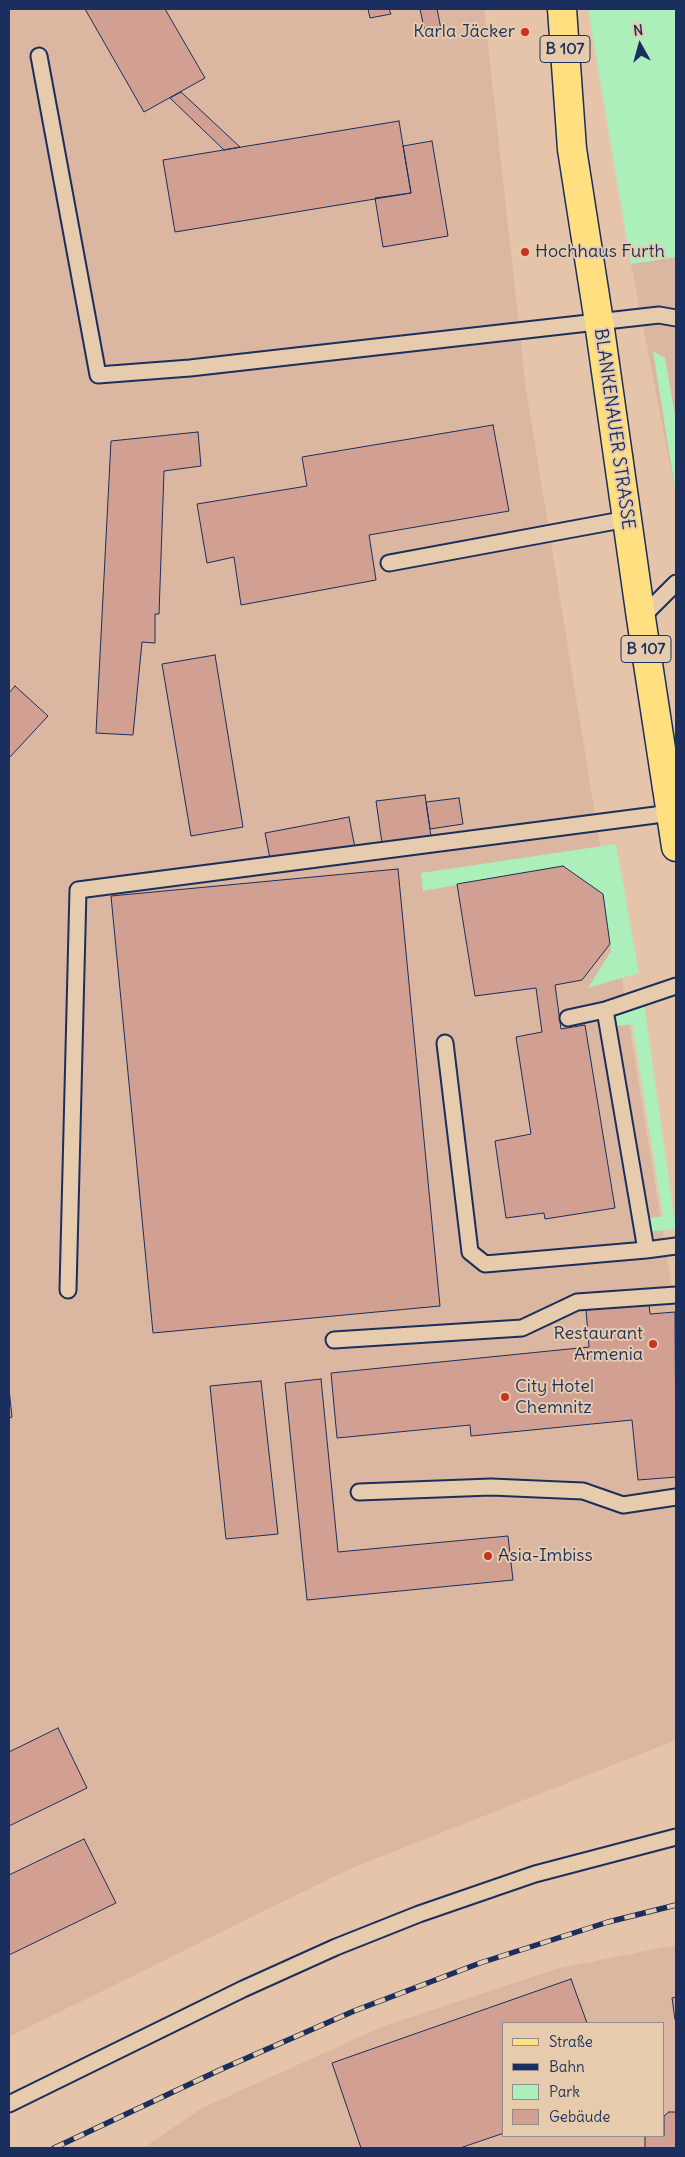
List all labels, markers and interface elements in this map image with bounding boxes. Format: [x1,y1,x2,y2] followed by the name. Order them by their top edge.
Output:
[615,20,665,70] north arrow
[413,21,515,43] place label: Karla Jäcker
[632,21,644,40] text: N
[519,26,531,38] marker: Karla Jäcker
[540,36,590,62] road number: B 107
[535,241,665,263] place label: Hochhaus Furth
[519,246,531,258] marker: Hochhaus Furth
[589,327,639,531] street label: BLANKENAUER STRASSE
[621,636,671,662] road number: B 107
[554,1323,643,1366] place label: Restaurant Armenia
[647,1338,659,1350] marker: Restaurant Armenia
[515,1376,594,1418] place label: City Hotel Chemnitz
[499,1391,511,1403] marker: City Hotel Chemnitz
[498,1545,593,1567] place label: Asia-Imbiss
[482,1550,494,1562] marker: Asia-Imbiss
[502,2022,665,2137] legend
[549,2032,593,2051] text: Straße
[549,2057,585,2076] text: Bahn
[549,2082,580,2101] text: Park
[549,2107,610,2126] text: Gebäude

